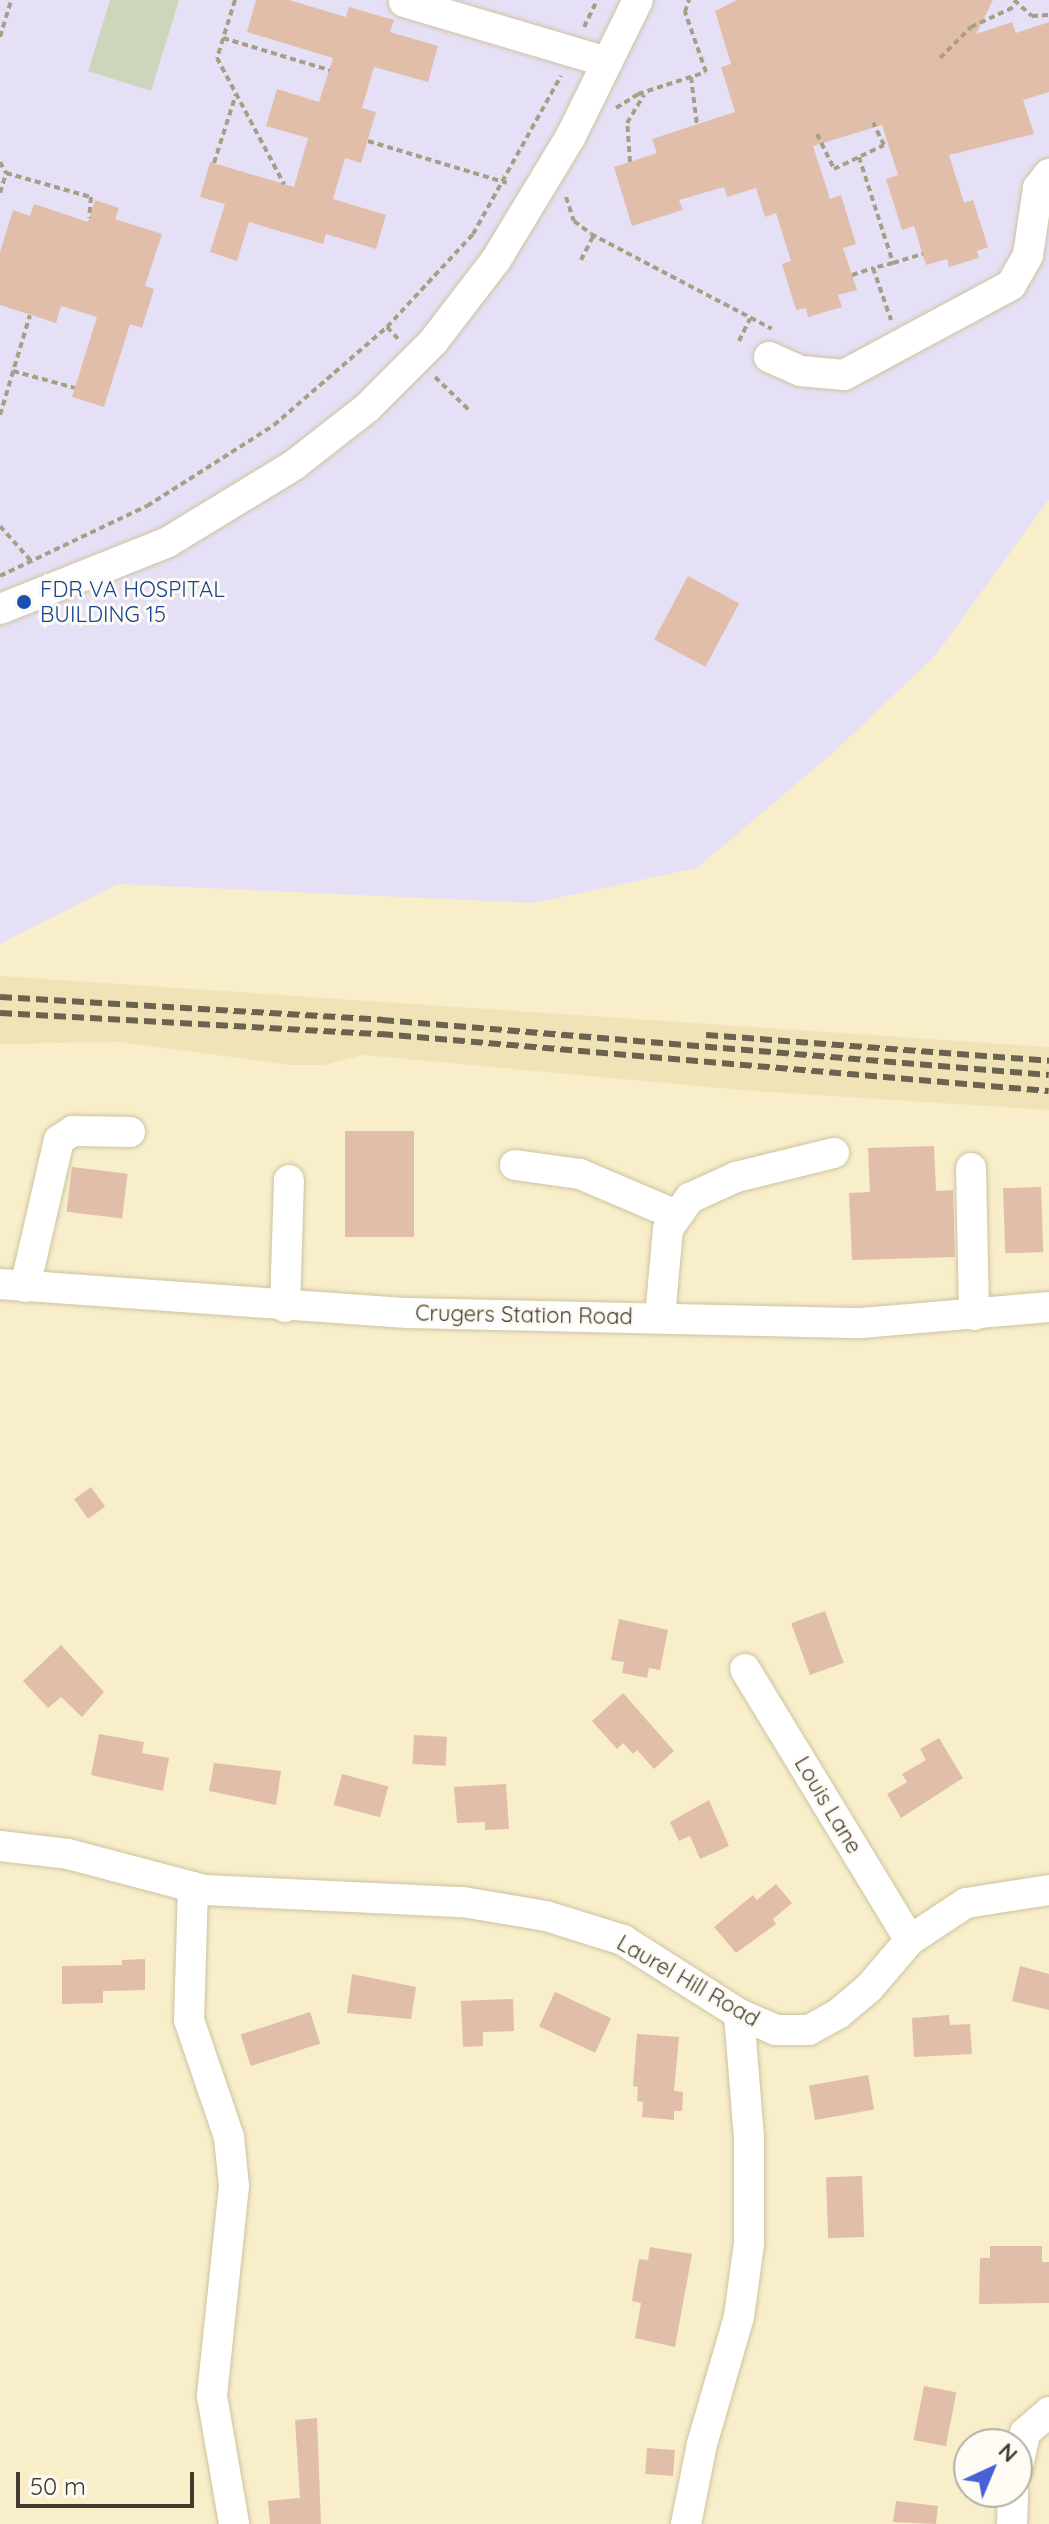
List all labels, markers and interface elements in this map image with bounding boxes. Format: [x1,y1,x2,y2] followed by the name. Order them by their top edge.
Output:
[40,576,225,628] place label: FDR VA HOSPITAL BUILDING 15
[15,593,33,611] marker: FDR VA HOSPITAL BUILDING 15
[415,1300,633,1330] street label: Crugers Station Road
[789,1752,867,1858] street label: Louis Lane
[612,1930,764,2032] street label: Laurel Hill Road
[953,2428,1033,2508] north arrow
[993,2436,1024,2468] text: N
[20,2456,198,2506] scale bar
[30,2471,86,2501] text: 50 m

